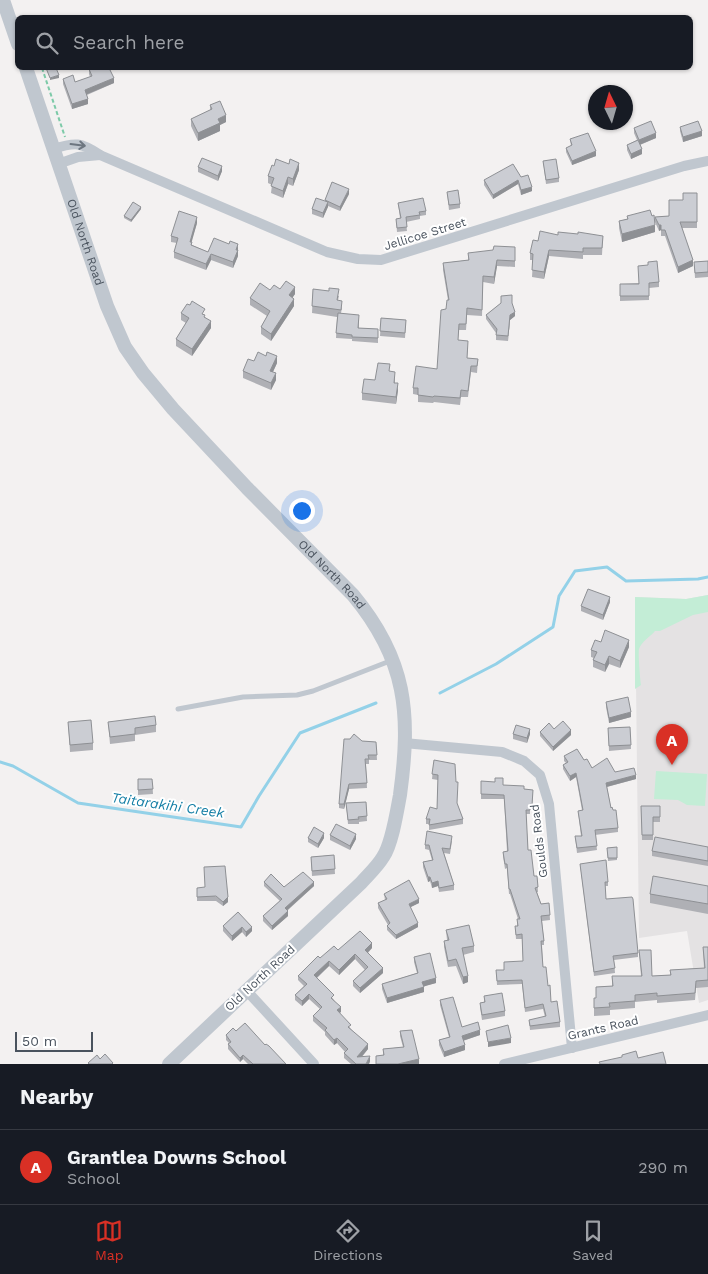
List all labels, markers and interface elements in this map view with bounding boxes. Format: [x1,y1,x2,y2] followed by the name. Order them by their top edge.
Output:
[15,15,693,70] search box
[33,29,61,57] icon: search
[73,31,184,54] text: Search here
[588,85,633,130] north arrow
[69,140,85,150] one-way arrow
[64,197,107,287] street label: Old North Road
[382,215,468,253] street label: Jellicoe Street
[289,498,315,524] your location
[295,537,368,612] street label: Old North Road
[656,724,688,765] pin: A
[111,789,226,821] water label: Taitarakihi Creek
[528,803,550,879] street label: Goulds Road
[222,942,298,1014] street label: Old North Road
[566,1013,640,1043] street label: Grants Road
[15,1029,92,1052] scale bar
[22,1033,57,1049] text: 50 m
[20,1084,93,1109] text: Nearby
[67,1146,286,1169] text: Grantlea Downs School
[31,1158,41,1177] text: A
[638,1158,688,1177] text: 290 m
[67,1169,120,1188] text: School
[95,1217,124,1263] tab: Map
[313,1217,383,1263] tab: Directions
[572,1217,613,1263] tab: Saved

